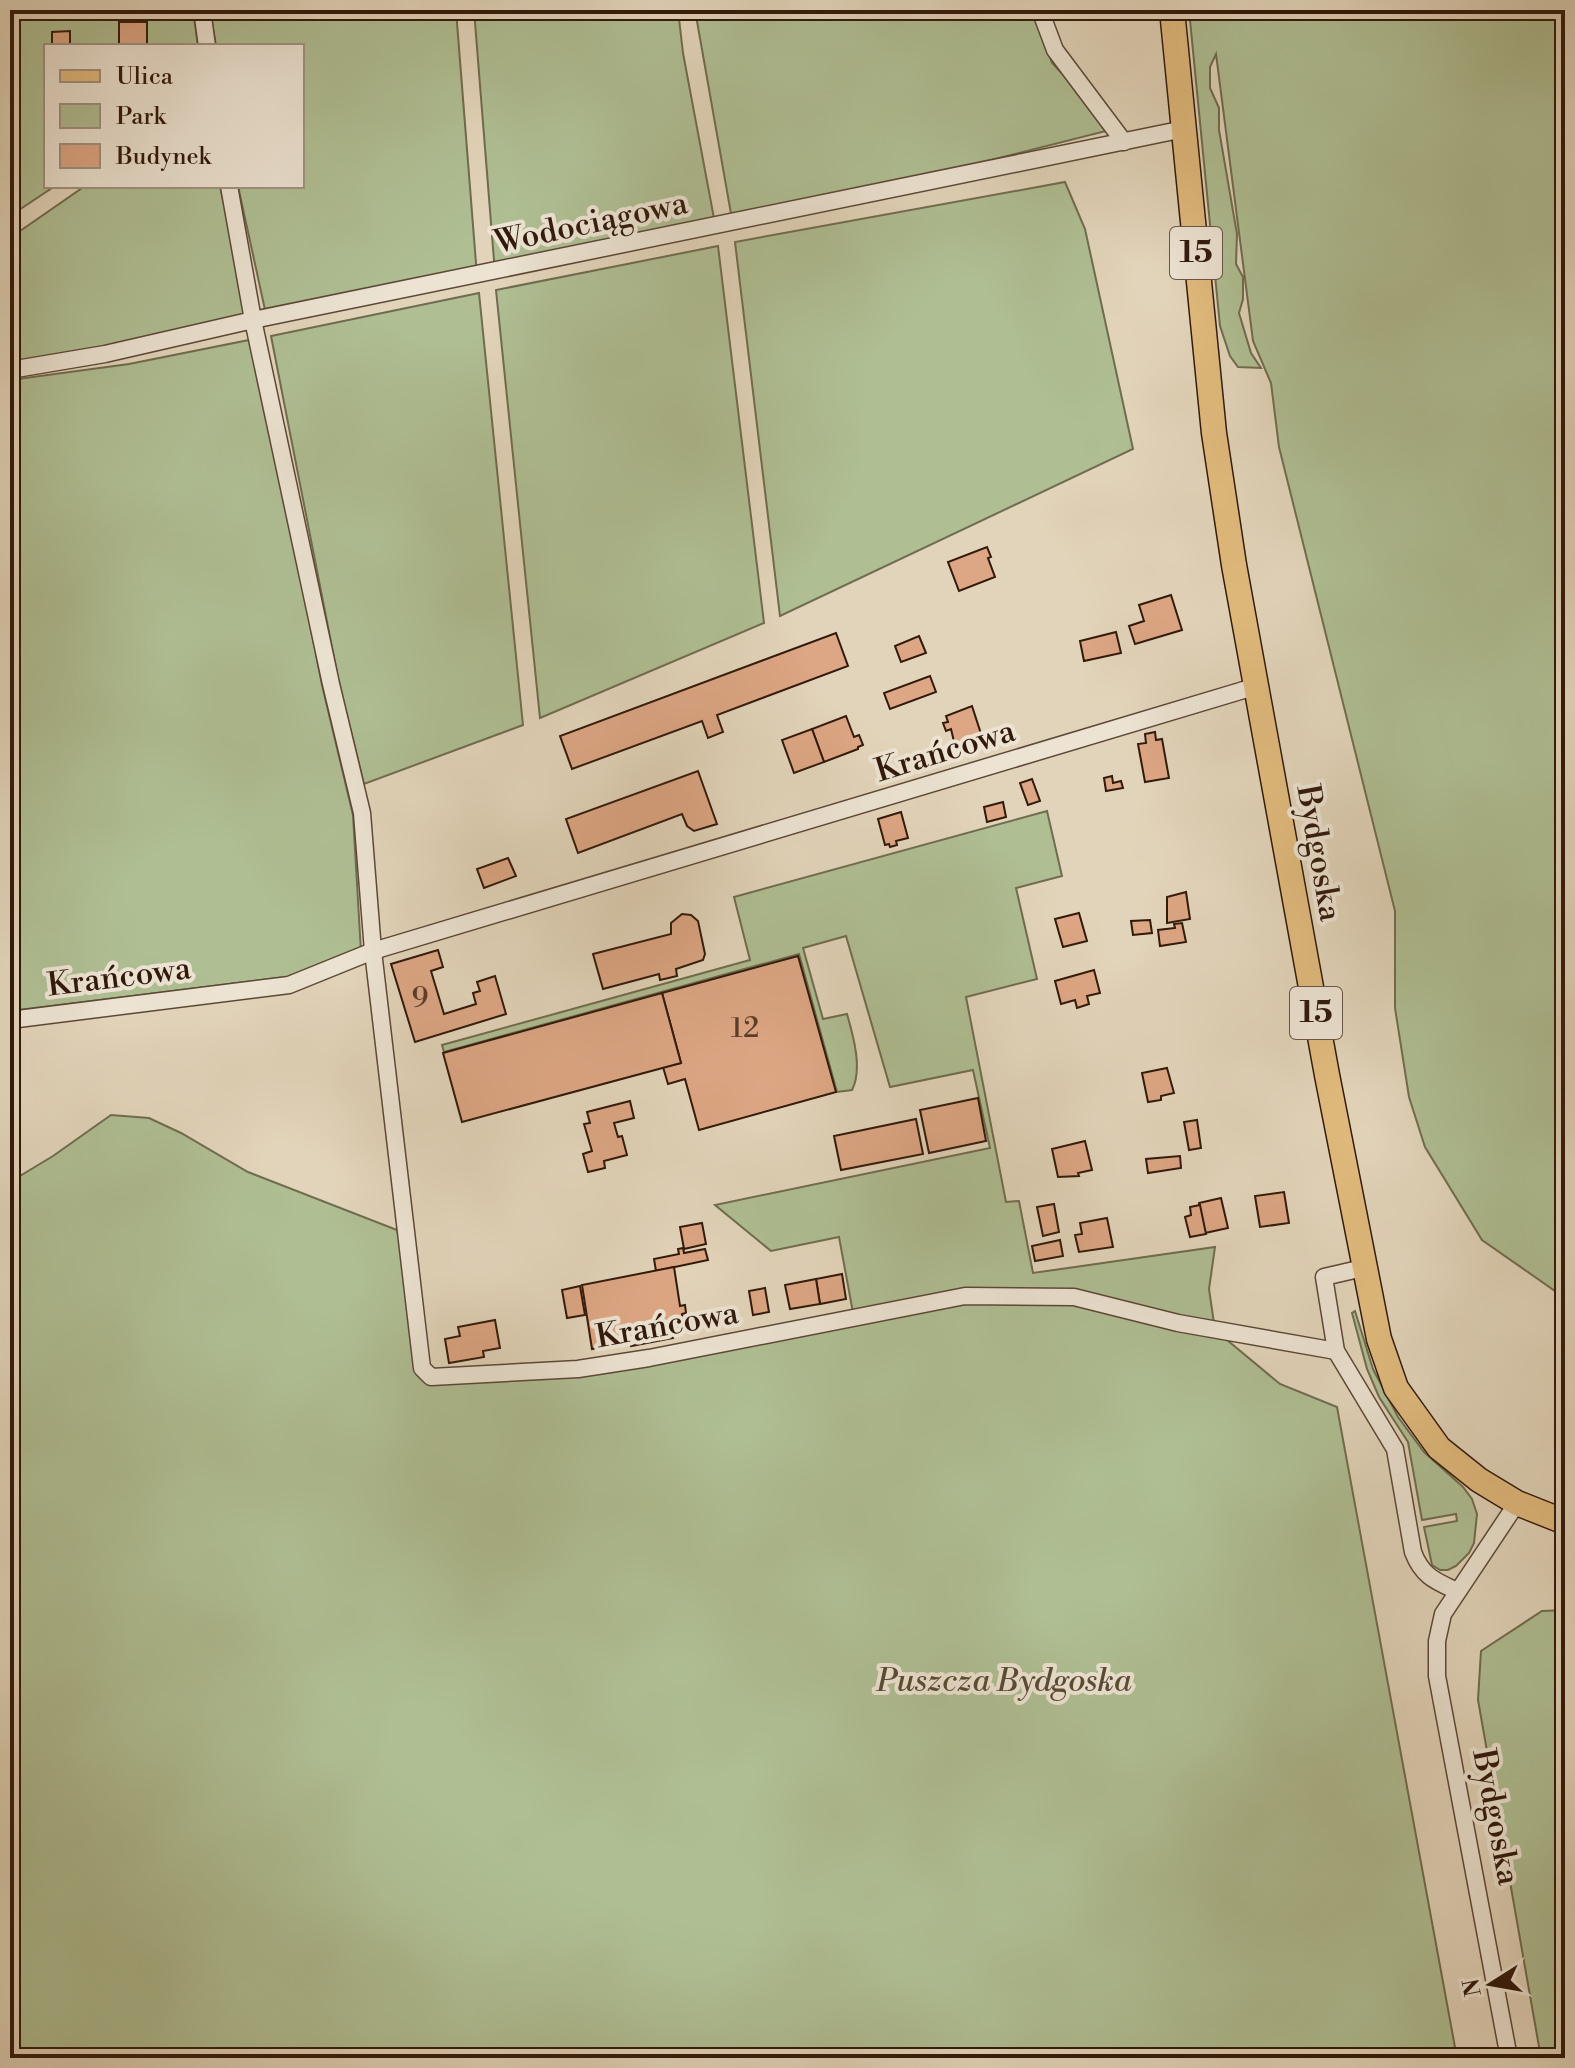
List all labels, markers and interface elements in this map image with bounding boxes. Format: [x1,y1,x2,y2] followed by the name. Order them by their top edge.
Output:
[44,44,304,188] legend
[116,62,174,92] text: Ulica
[116,102,167,132] text: Park
[115,142,213,172] text: Budynek
[490,183,692,263] street label: Wodociągowa
[1170,227,1222,279] road number: 15
[870,711,1021,791] street label: Krańcowa
[1287,781,1351,925] street label: Bydgoska
[45,948,194,1006] street label: Krańcowa
[412,981,428,1016] house number: 9
[1290,987,1342,1039] road number: 15
[731,1011,759,1046] house number: 12
[592,1293,742,1357] street label: Krańcowa
[875,1661,1132,1701] park label: Puszcza Bydgoska
[1463,1745,1529,1889] street label: Bydgoska
[1451,1944,1531,2024] north arrow
[1458,1976,1488,1999] text: N

